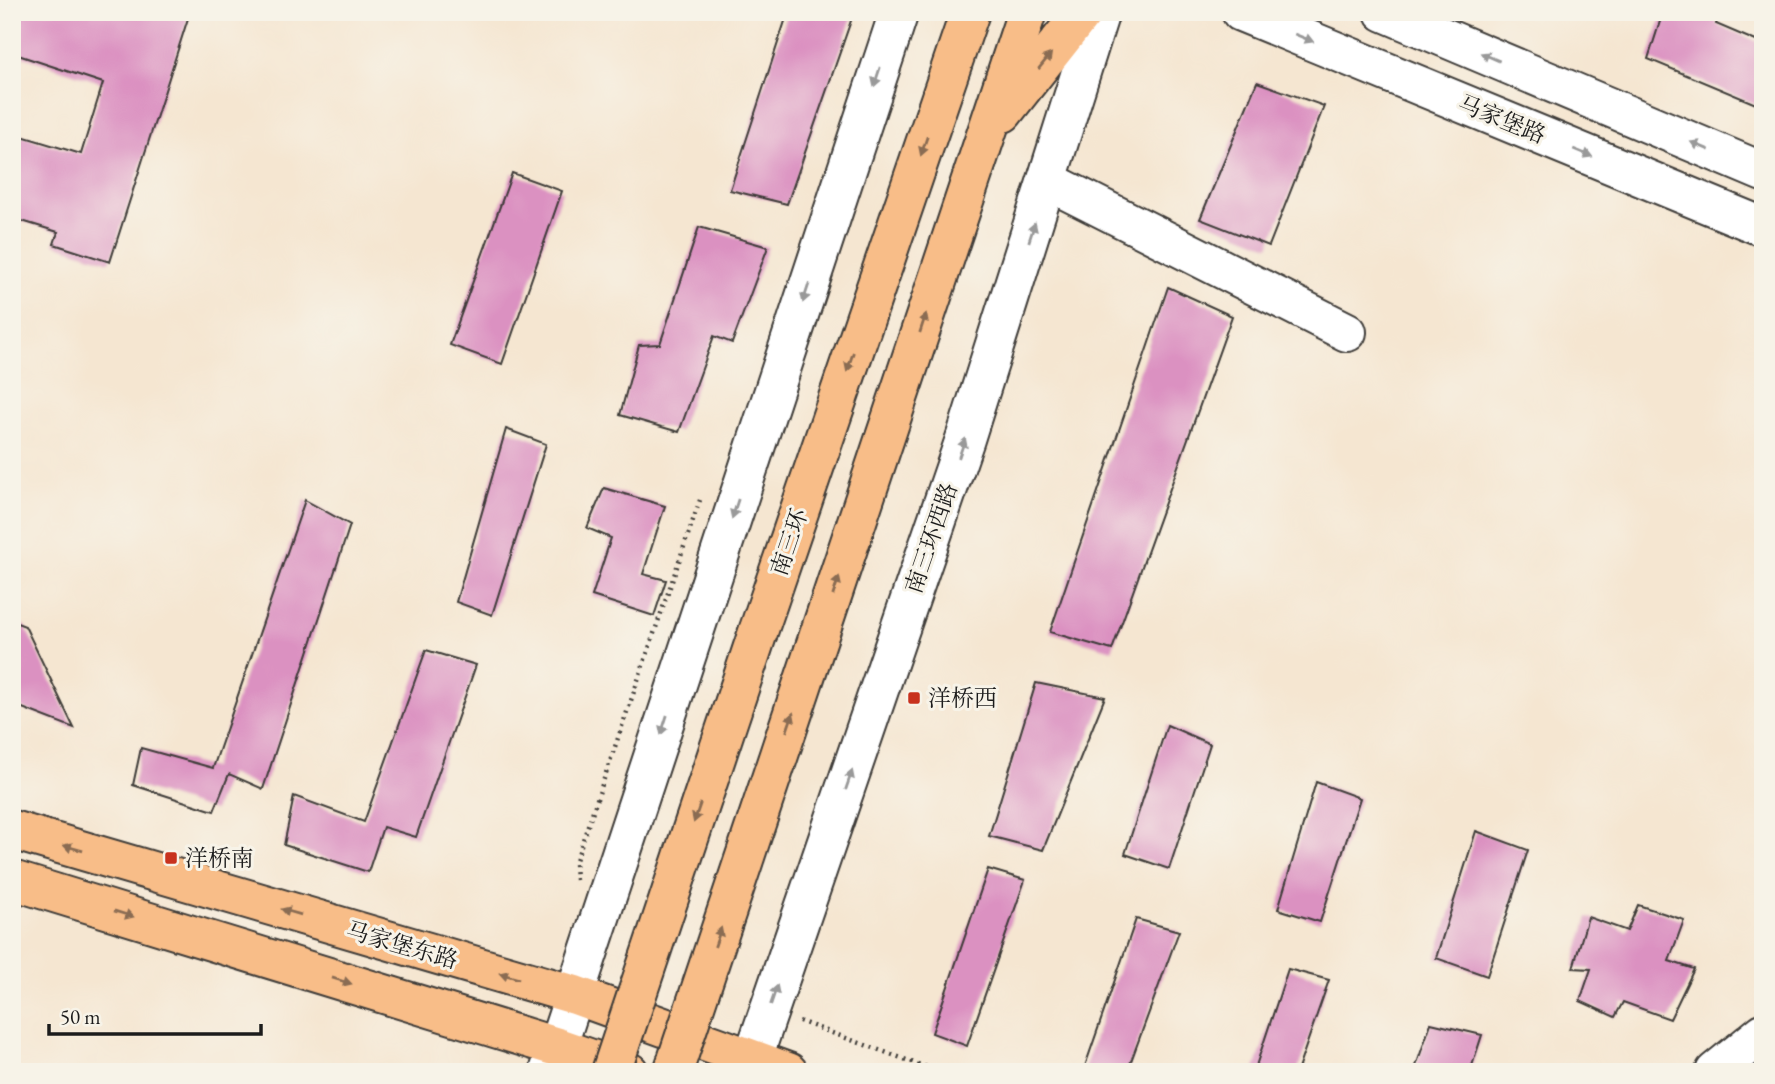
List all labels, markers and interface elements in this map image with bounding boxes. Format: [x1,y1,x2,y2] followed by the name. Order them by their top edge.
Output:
[1294,33,1315,44] one-way arrow
[1480,51,1501,62] one-way arrow
[1037,53,1052,71] one-way arrow
[872,67,882,88] one-way arrow
[1454,88,1550,150] street label: 马家堡路
[918,136,929,157] one-way arrow
[1690,140,1710,152] one-way arrow
[1572,147,1593,158] one-way arrow
[1027,221,1037,242] one-way arrow
[800,283,811,304] one-way arrow
[918,313,929,334] one-way arrow
[845,351,855,372] one-way arrow
[957,438,968,459] one-way arrow
[898,479,964,597] street label: 南三环西路
[729,499,740,520] one-way arrow
[764,504,814,580] street label: 南三环
[831,575,842,596] one-way arrow
[928,683,997,713] place label: 洋桥西
[906,690,922,706] marker: 洋桥西
[785,711,796,732] one-way arrow
[658,715,669,736] one-way arrow
[844,769,855,790] one-way arrow
[692,803,702,824] one-way arrow
[62,843,83,853] one-way arrow
[185,843,254,873] place label: 洋桥南
[163,850,179,866] marker: 洋桥南
[280,906,302,917] one-way arrow
[114,910,135,920] one-way arrow
[343,915,461,975] street label: 马家堡东路
[713,927,724,948] one-way arrow
[498,970,519,980] one-way arrow
[332,976,353,986] one-way arrow
[769,984,780,1005] one-way arrow
[49,993,261,1037] scale bar
[60,1003,101,1030] text: 50 m

